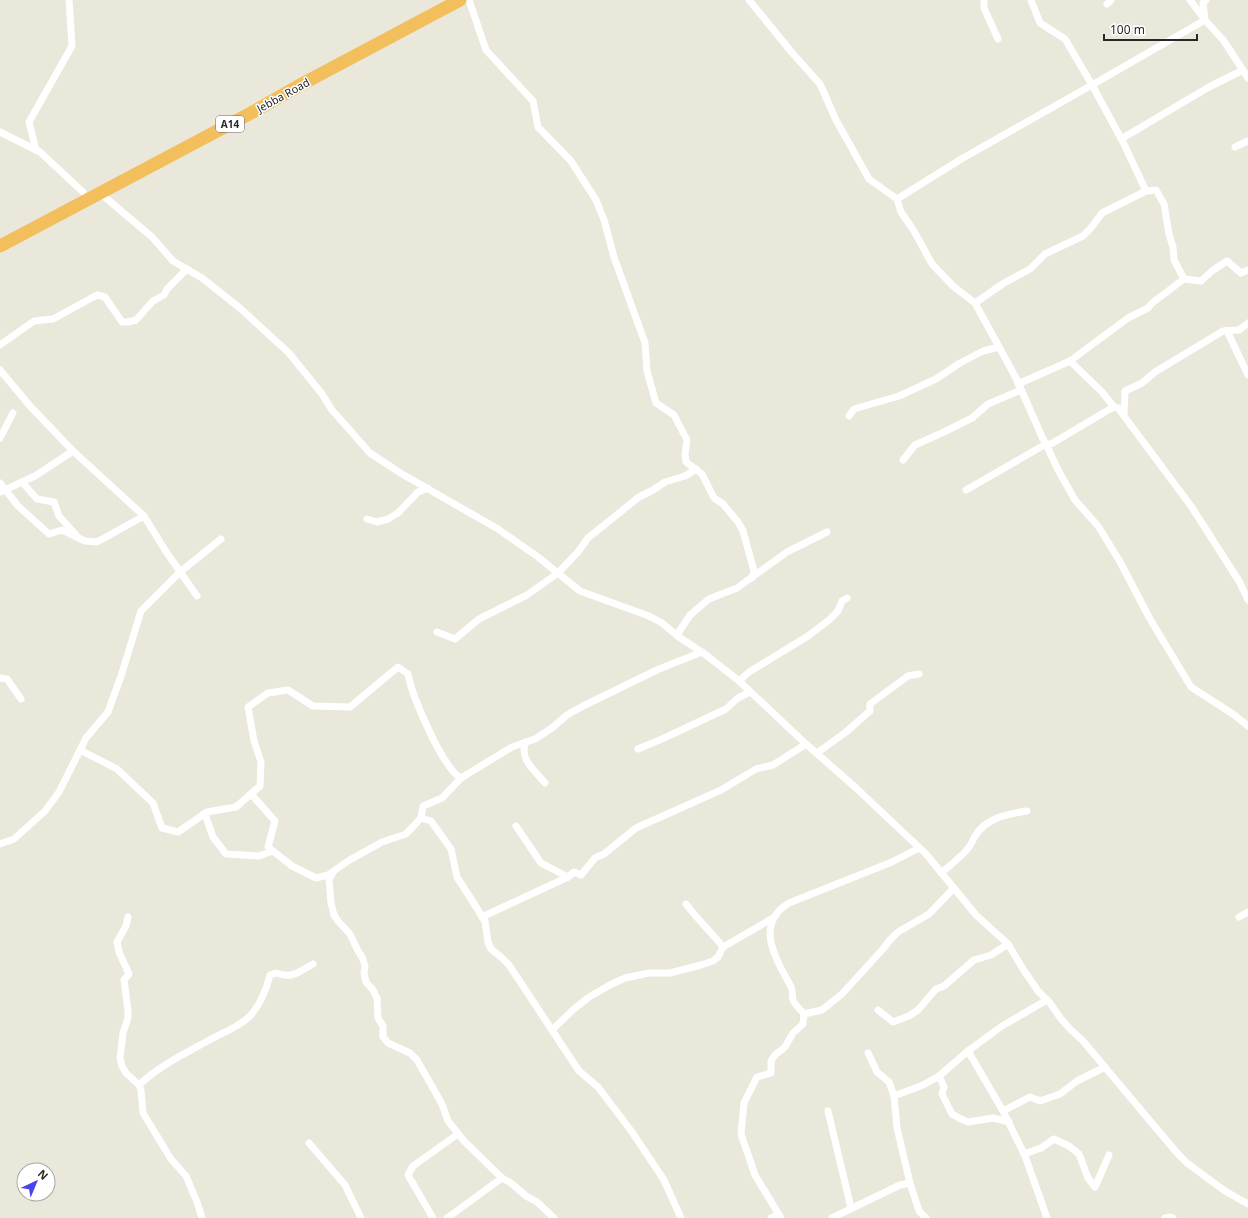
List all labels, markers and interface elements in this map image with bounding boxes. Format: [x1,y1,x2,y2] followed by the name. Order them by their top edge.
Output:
[1104,16,1197,42] scale bar
[1110,21,1145,38] text: 100 m
[253,74,312,116] street label: Jebba Road
[216,116,244,132] road number: A14
[16,1162,56,1202] north arrow
[35,1166,52,1183] text: N

